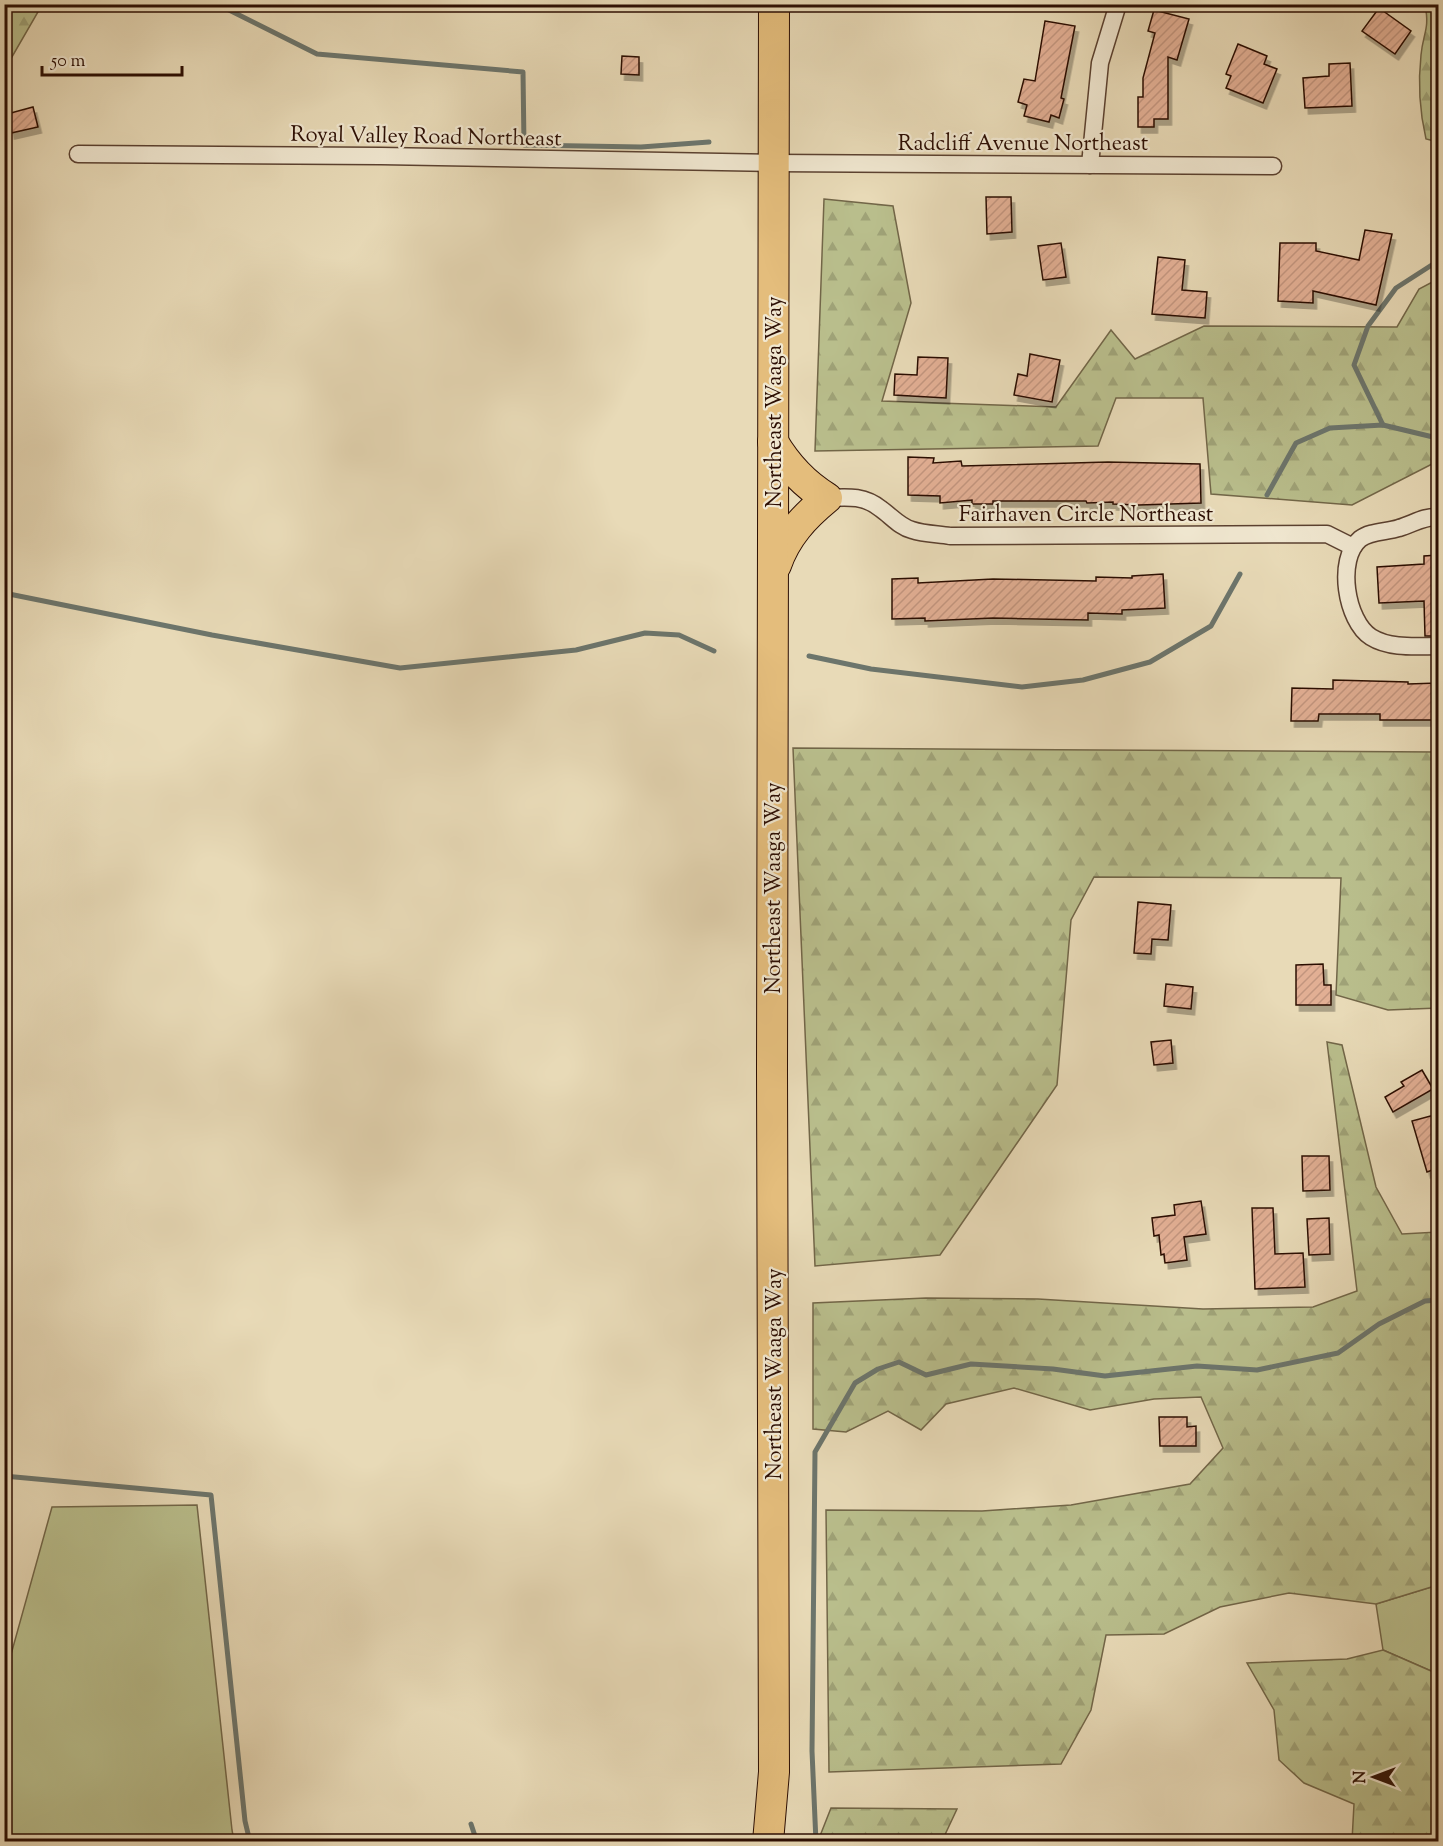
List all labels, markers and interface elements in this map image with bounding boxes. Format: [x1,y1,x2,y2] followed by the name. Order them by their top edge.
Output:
[42,39,182,77] scale bar
[50,49,86,75] text: 50 m
[290,120,562,156] street label: Royal Valley Road Northeast
[898,129,1149,161] street label: Radcliff Avenue Northeast
[760,296,792,508] street label: Northeast Waaga Way
[959,500,1214,532] street label: Fairhaven Circle Northeast
[759,782,791,994] street label: Northeast Waaga Way
[760,1268,792,1480] street label: Northeast Waaga Way
[1344,1747,1404,1807] north arrow
[1350,1770,1373,1783] text: N

